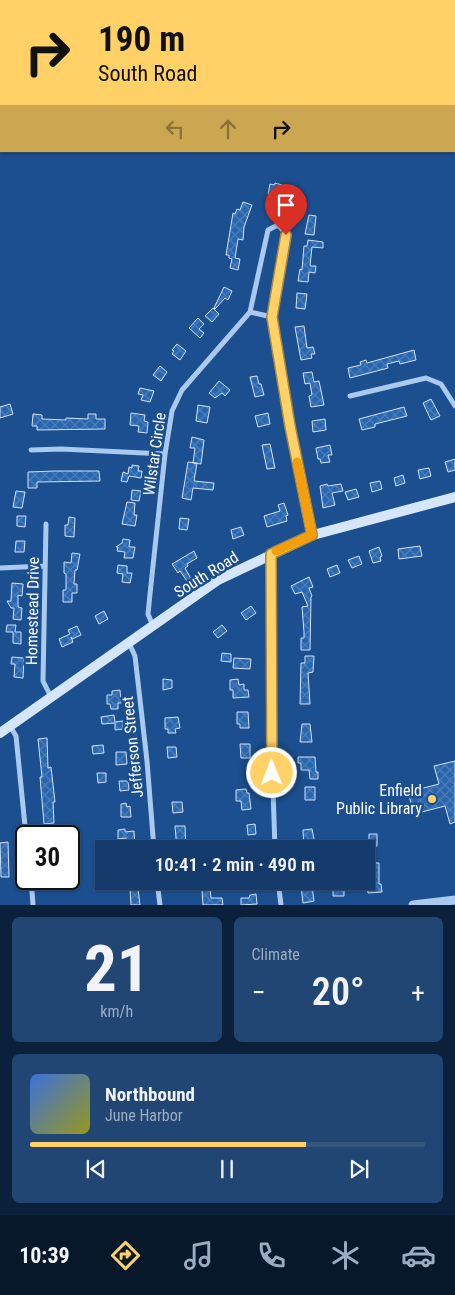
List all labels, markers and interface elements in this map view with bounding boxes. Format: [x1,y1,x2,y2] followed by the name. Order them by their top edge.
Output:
[98,19,185,60] text: 190 m
[15,20,80,85] icon: right
[98,61,197,86] text: South Road
[161,115,189,143] icon: left
[214,115,242,143] icon: ahead
[267,115,295,143] icon: right
[265,184,307,235] pin
[272,191,300,219] icon: arrive
[139,411,170,497] street label: Wilstar Circle
[171,547,242,602] street label: South Road
[22,557,43,665] street label: Homestead Drive
[118,695,147,799] street label: Jefferson Street
[245,746,297,798] position arrow
[336,781,422,818] place label: Enfield Public Library
[426,793,438,805] marker: Enfield Public Library
[15,825,80,890] speed limit sign: 30
[155,853,315,876] text: 10:41 · 2 min · 490 m
[84,931,150,1007] text: 21
[252,945,300,964] text: Climate
[312,970,365,1014] text: 20°
[252,976,266,1009] text: −
[411,976,425,1009] text: +
[100,1002,133,1021] text: km/h
[105,1083,195,1106] text: Northbound
[105,1106,183,1125] text: June Harbor
[82,1155,110,1183] icon: previous
[213,1155,241,1183] icon: pause
[345,1155,373,1183] icon: next
[108,1238,143,1273] icon: directions
[181,1238,216,1273] icon: music
[254,1238,289,1273] icon: phone
[328,1238,363,1273] icon: climate
[401,1238,436,1273] icon: car
[19,1243,70,1268] text: 10:39

